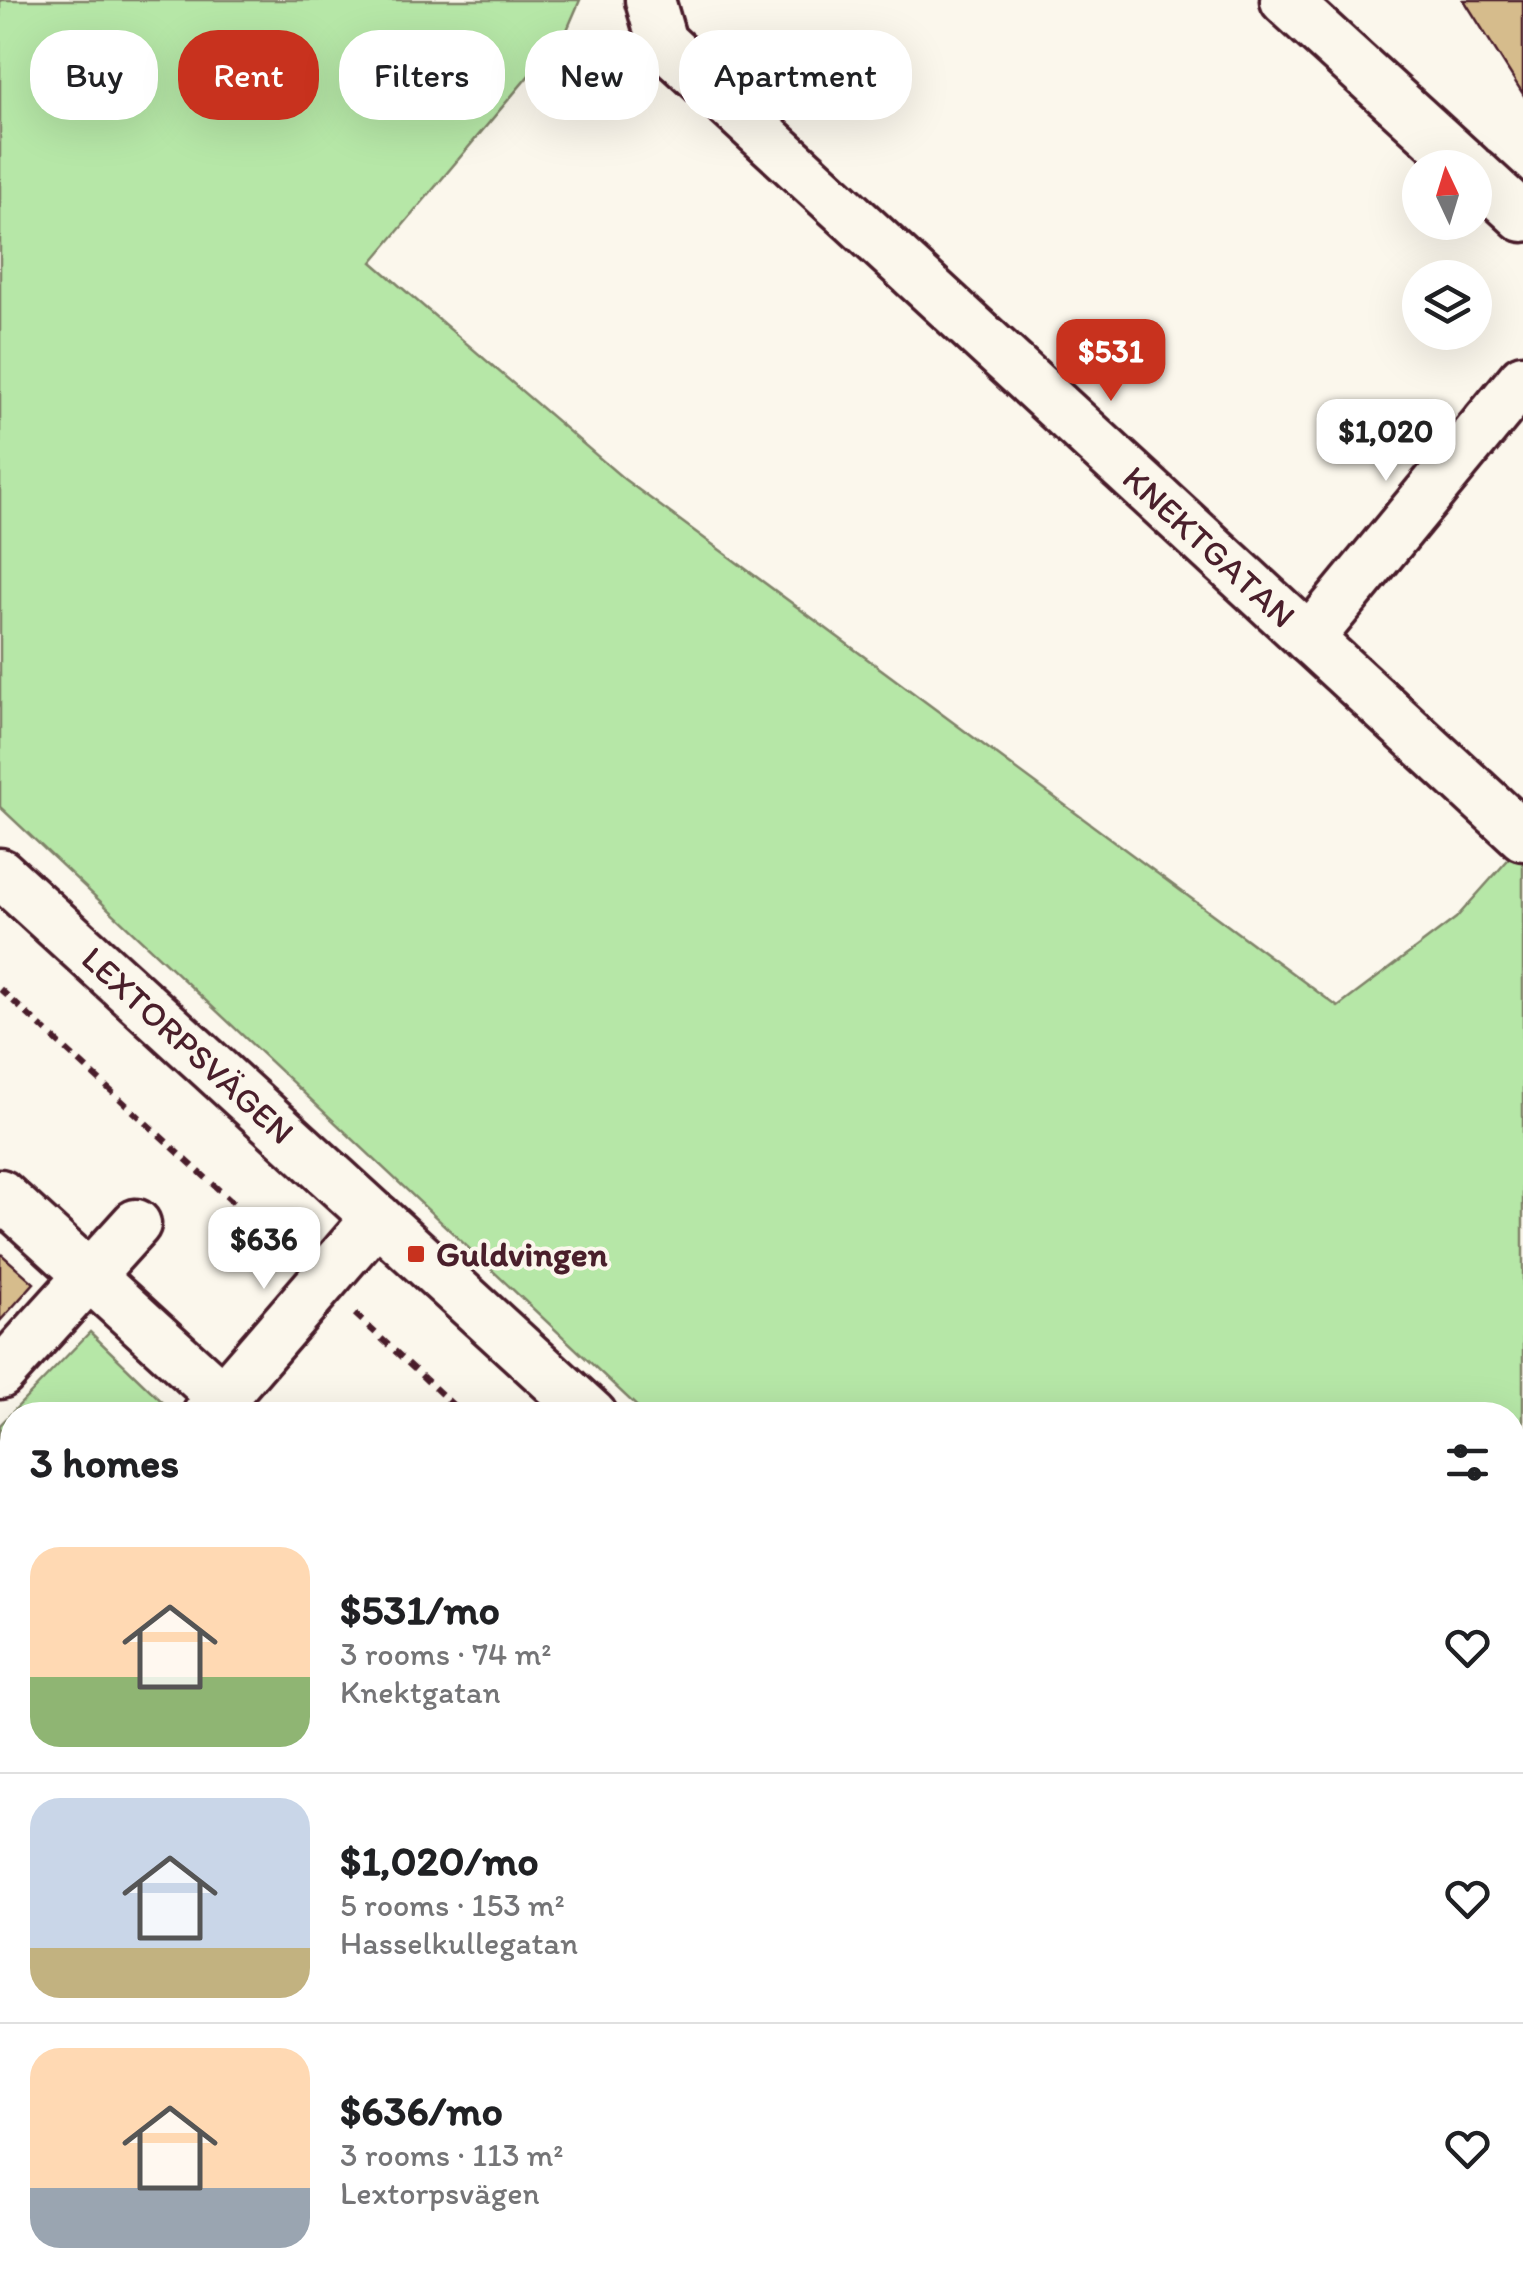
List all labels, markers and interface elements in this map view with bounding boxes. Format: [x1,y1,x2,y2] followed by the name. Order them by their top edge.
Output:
[30,30,158,120] chip: Buy
[178,30,319,120] chip: Rent
[339,30,505,120] chip: Filters
[525,30,659,120] chip: New
[679,30,912,120] chip: Apartment
[1402,150,1492,240] north arrow
[1402,150,1492,350] map controls
[1402,260,1492,350] button: layers
[1052,319,1170,404] pin: $531
[1078,332,1144,370] text: $531
[1305,399,1467,484] pin: $1,020
[1339,412,1433,450] text: $1,020
[1114,457,1304,636] street label: KNEKTGATAN
[73,937,303,1153] street label: LEXTORPSVÄGEN
[205,1207,323,1292] pin: $636
[230,1220,298,1258] text: $636
[436,1233,608,1275] place label: Guldvingen
[405,1243,427,1265] marker: Guldvingen
[1440,1435,1495,1490] icon: filters
[30,1437,179,1488] text: 3 homes
[340,1584,500,1635] text: $531/mo
[110,1587,230,1707] icon: home
[1440,1620,1495,1675] icon: heart
[340,1635,551,1673] text: 3 rooms · 74 m²
[340,1673,501,1711] text: Knektgatan
[340,1835,539,1886] text: $1,020/mo
[110,1838,230,1958] icon: home
[1440,1871,1495,1926] icon: heart
[340,1886,565,1924] text: 5 rooms · 153 m²
[340,1924,578,1962] text: Hasselkullegatan
[340,2085,503,2136] text: $636/mo
[110,2088,230,2208] icon: home
[1440,2121,1495,2176] icon: heart
[340,2136,563,2174] text: 3 rooms · 113 m²
[340,2174,540,2212] text: Lextorpsvägen

